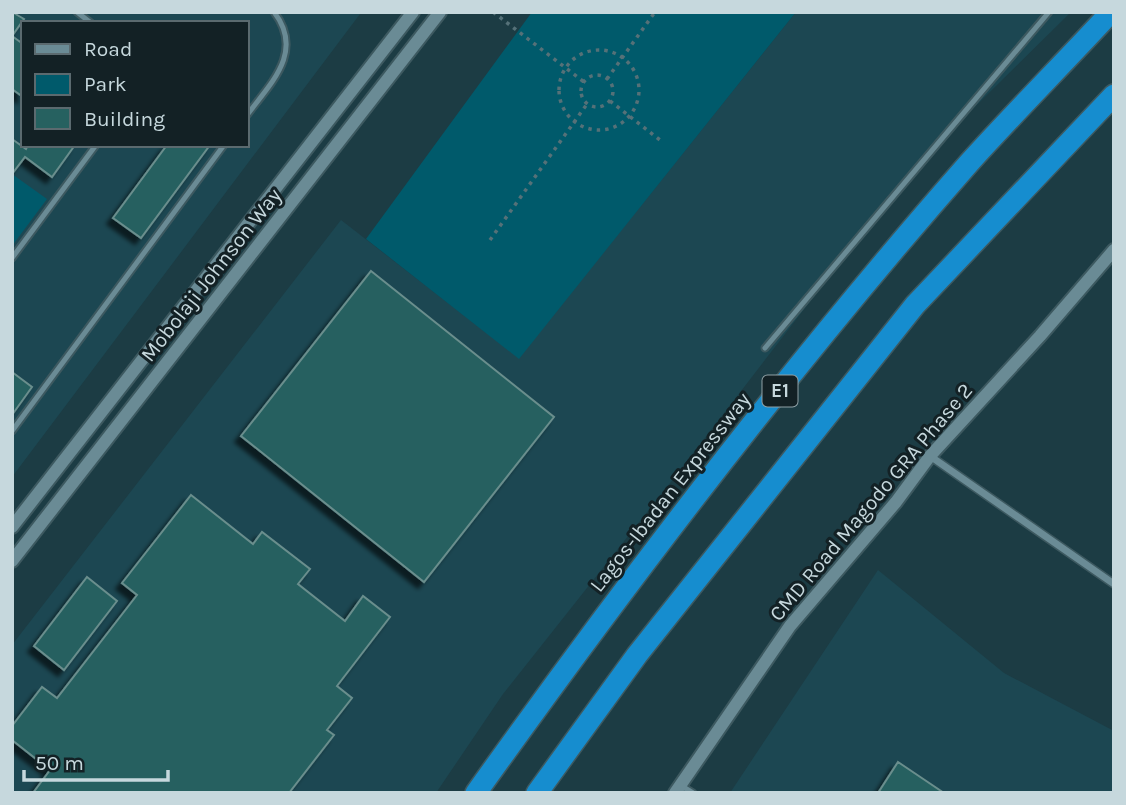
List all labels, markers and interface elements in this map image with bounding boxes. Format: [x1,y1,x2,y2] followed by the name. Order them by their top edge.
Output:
[21,21,248,147] legend
[84,37,132,61] text: Road
[84,72,127,96] text: Park
[84,107,165,131] text: Building
[136,183,286,366] street label: Mobolaji Johnson Way
[762,376,798,406] road number: E1
[765,378,977,626] street label: CMD Road Magodo GRA Phase 2
[585,387,755,596] street label: Lagos-Ibadan Expressway
[24,738,168,782] scale bar
[35,751,84,775] text: 50 m

